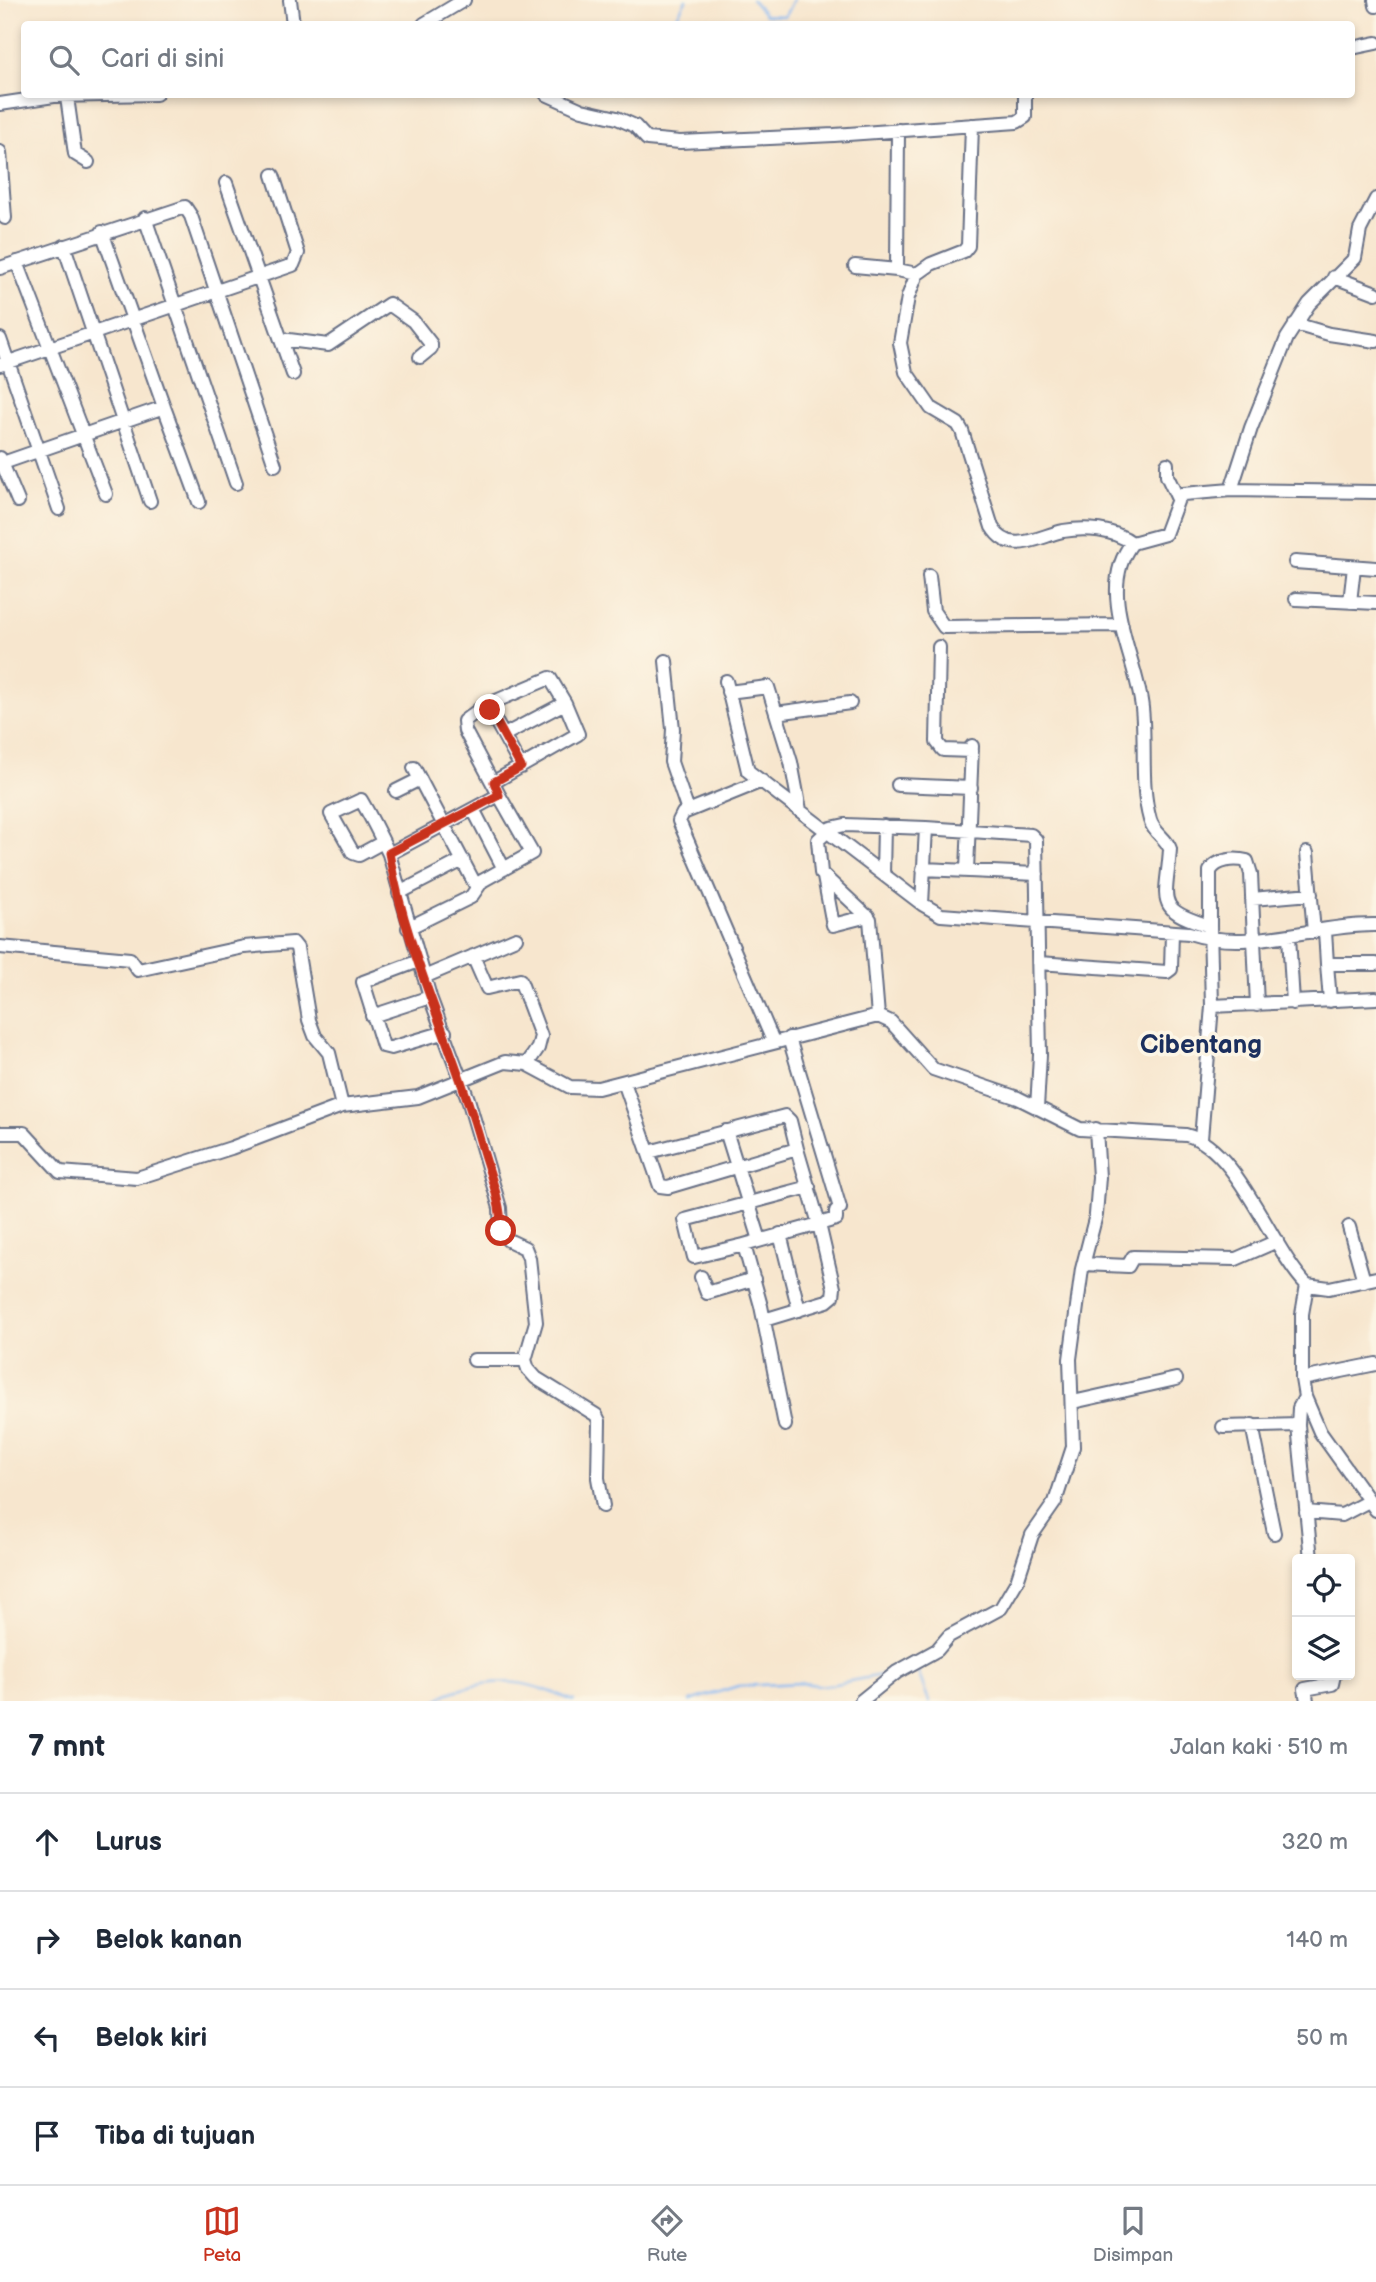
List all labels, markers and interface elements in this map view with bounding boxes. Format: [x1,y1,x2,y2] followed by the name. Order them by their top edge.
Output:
[21,21,1355,98] search box
[45,41,83,79] icon: search
[101,44,224,75] text: Cari di sini
[474,694,505,725] route end
[1140,1030,1262,1061] district label: Cibentang
[485,1215,516,1246] route start
[1292,1554,1355,1680] map controls
[1292,1554,1355,1617] button: locate
[1292,1617,1355,1680] button: layers
[28,1729,105,1765] text: 7 mnt
[1170,1733,1348,1761] text: Jalan kaki · 510 m
[28,1823,66,1861] icon: ahead
[95,1827,162,1858] text: Lurus
[1282,1828,1348,1856] text: 320 m
[28,1921,66,1959] icon: right
[95,1925,242,1956] text: Belok kanan
[1286,1926,1348,1954] text: 140 m
[28,2019,66,2057] icon: left
[95,2023,207,2054] text: Belok kiri
[1296,2024,1348,2052] text: 50 m
[28,2117,66,2155] icon: arrive
[95,2121,255,2152] text: Tiba di tujuan
[203,2202,241,2267] tab: Peta
[647,2202,687,2267] tab: Rute
[1093,2202,1173,2267] tab: Disimpan

